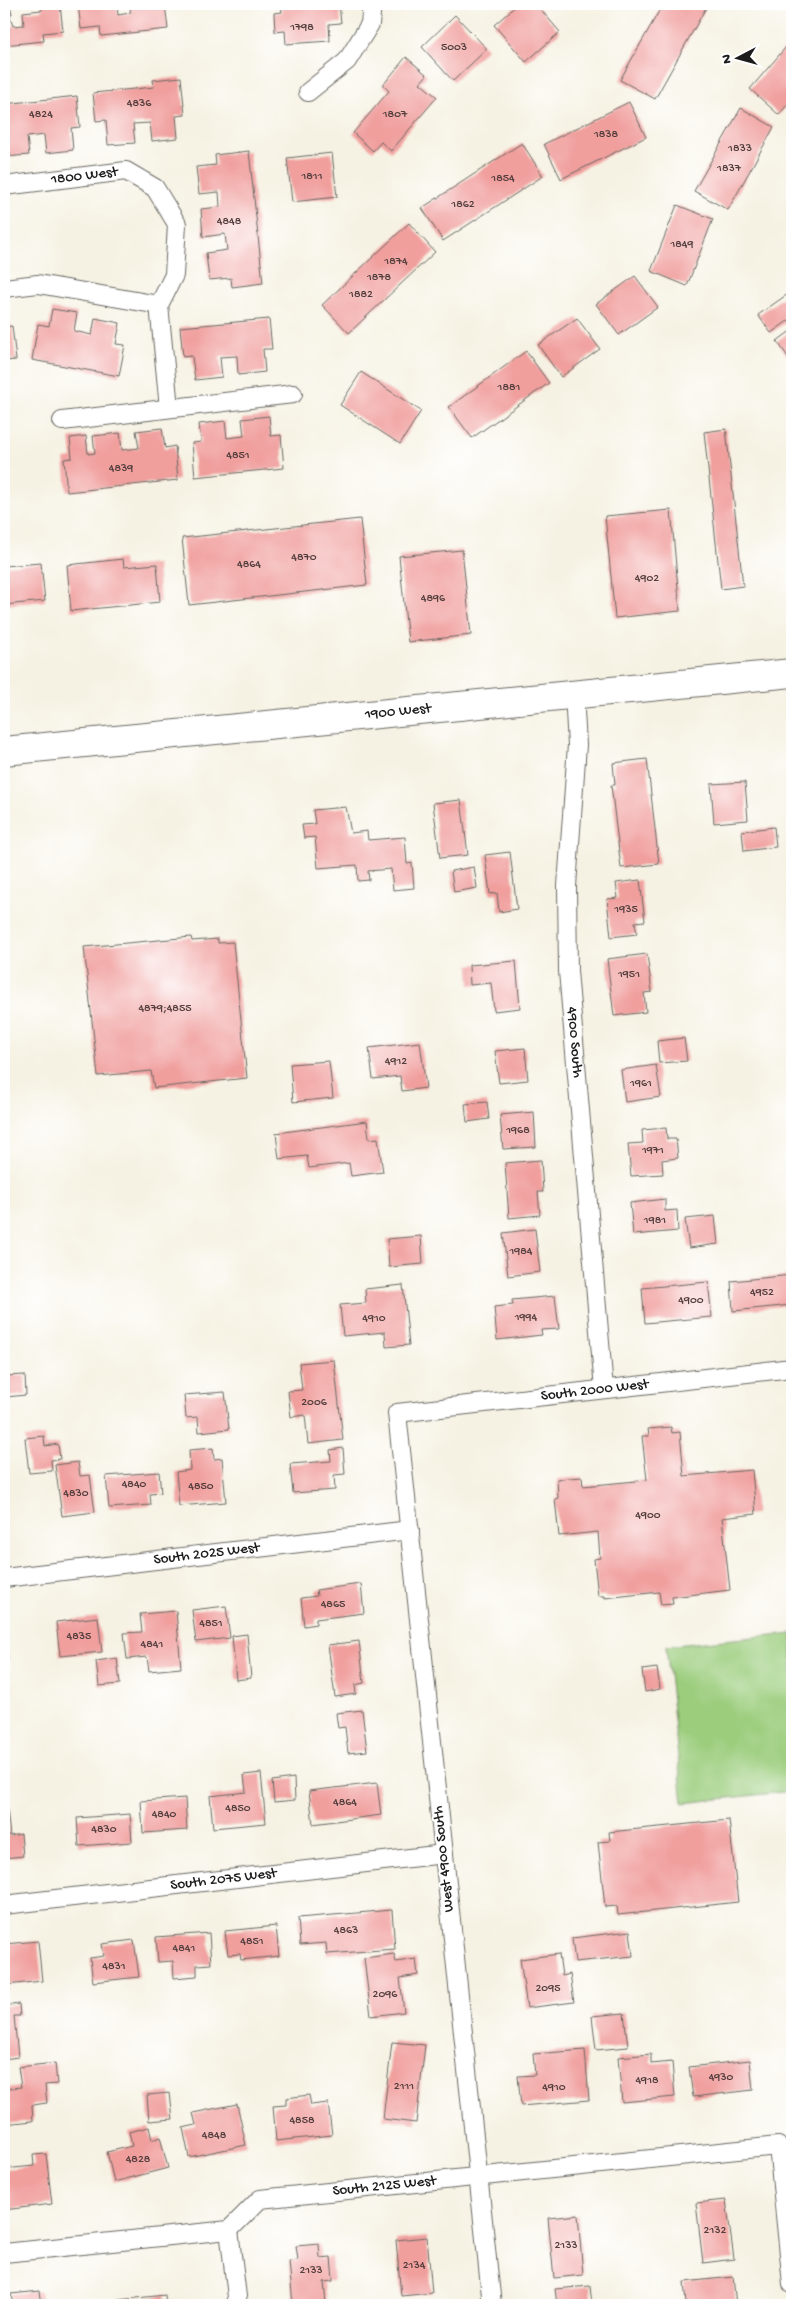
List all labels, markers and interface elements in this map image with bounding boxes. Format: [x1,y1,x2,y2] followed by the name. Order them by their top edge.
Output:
[289,21,314,35] house number: 1798
[714,32,764,82] north arrow
[441,41,467,55] house number: 5003
[719,54,736,65] text: N
[127,97,152,111] house number: 4836
[29,108,53,122] house number: 4824
[382,108,408,122] house number: 1807
[593,128,619,142] house number: 1838
[727,142,752,156] house number: 1833
[716,162,742,176] house number: 1837
[49,163,121,189] street label: 1800 West
[300,170,323,184] house number: 1811
[490,172,515,186] house number: 1854
[450,198,475,212] house number: 1862
[217,215,242,229] house number: 4848
[669,238,694,252] house number: 1849
[383,255,408,269] house number: 1874
[366,271,392,285] house number: 1878
[348,288,373,302] house number: 1882
[497,381,521,395] house number: 1881
[226,449,250,463] house number: 4851
[109,462,133,476] house number: 4839
[291,551,317,565] house number: 4870
[237,558,261,572] house number: 4864
[635,572,659,586] house number: 4902
[421,592,446,606] house number: 4896
[363,700,434,724] street label: 1900 West
[613,903,638,917] house number: 1935
[617,968,640,982] house number: 1951
[138,1002,192,1016] house number: 4879;4855
[562,1006,586,1079] street label: 4900 South
[385,1055,407,1069] house number: 4912
[629,1077,652,1091] house number: 1961
[505,1124,530,1138] house number: 1968
[641,1144,664,1158] house number: 1971
[643,1214,666,1228] house number: 1981
[508,1245,533,1259] house number: 1984
[750,1286,774,1300] house number: 4952
[678,1294,704,1308] house number: 4900
[514,1311,538,1325] house number: 1994
[362,1312,386,1326] house number: 4910
[540,1375,651,1406] street label: South 2000 West
[301,1396,328,1410] house number: 2006
[122,1478,147,1492] house number: 4840
[188,1480,214,1494] house number: 4850
[63,1487,89,1501] house number: 4830
[635,1509,661,1523] house number: 4900
[153,1539,262,1569] street label: South 2025 West
[321,1598,345,1612] house number: 4865
[199,1617,223,1631] house number: 4851
[67,1630,91,1644] house number: 4835
[141,1638,164,1652] house number: 4841
[333,1796,357,1810] house number: 4864
[225,1802,251,1816] house number: 4850
[429,1805,459,1913] street label: West 4900 South
[152,1808,177,1822] house number: 4840
[91,1823,117,1837] house number: 4830
[169,1864,280,1895] street label: South 2075 West
[334,1924,358,1938] house number: 4863
[240,1935,264,1949] house number: 4851
[173,1942,196,1956] house number: 4841
[102,1960,126,1974] house number: 4831
[535,1982,561,1996] house number: 2095
[373,1988,398,2002] house number: 2096
[709,2071,734,2085] house number: 4930
[635,2074,659,2088] house number: 4918
[394,2080,414,2094] house number: 2111
[542,2081,566,2095] house number: 4910
[289,2114,315,2128] house number: 4858
[202,2129,227,2143] house number: 4848
[126,2153,151,2167] house number: 4828
[332,2172,439,2201] street label: South 2125 West
[704,2224,727,2238] house number: 2132
[554,2239,578,2253] house number: 2133
[403,2259,426,2273] house number: 2134
[299,2264,323,2278] house number: 2133

